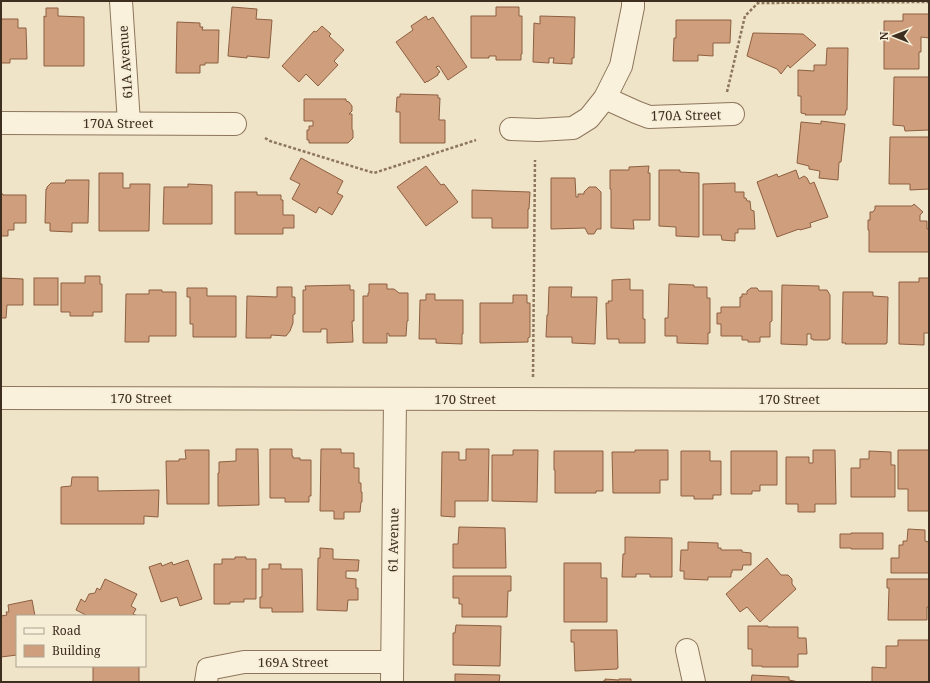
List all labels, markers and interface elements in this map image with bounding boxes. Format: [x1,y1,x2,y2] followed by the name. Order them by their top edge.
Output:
[874,16,914,56] north arrow
[113,25,137,99] street label: 61A Avenue
[876,31,891,40] text: N
[651,105,722,125] street label: 170A Street
[83,114,154,132] street label: 170A Street
[110,389,172,407] street label: 170 Street
[434,390,496,408] street label: 170 Street
[758,390,820,408] street label: 170 Street
[383,508,403,572] street label: 61 Avenue
[16,615,146,667] legend
[52,622,82,639] text: Road
[52,642,101,659] text: Building
[258,653,329,671] street label: 169A Street

